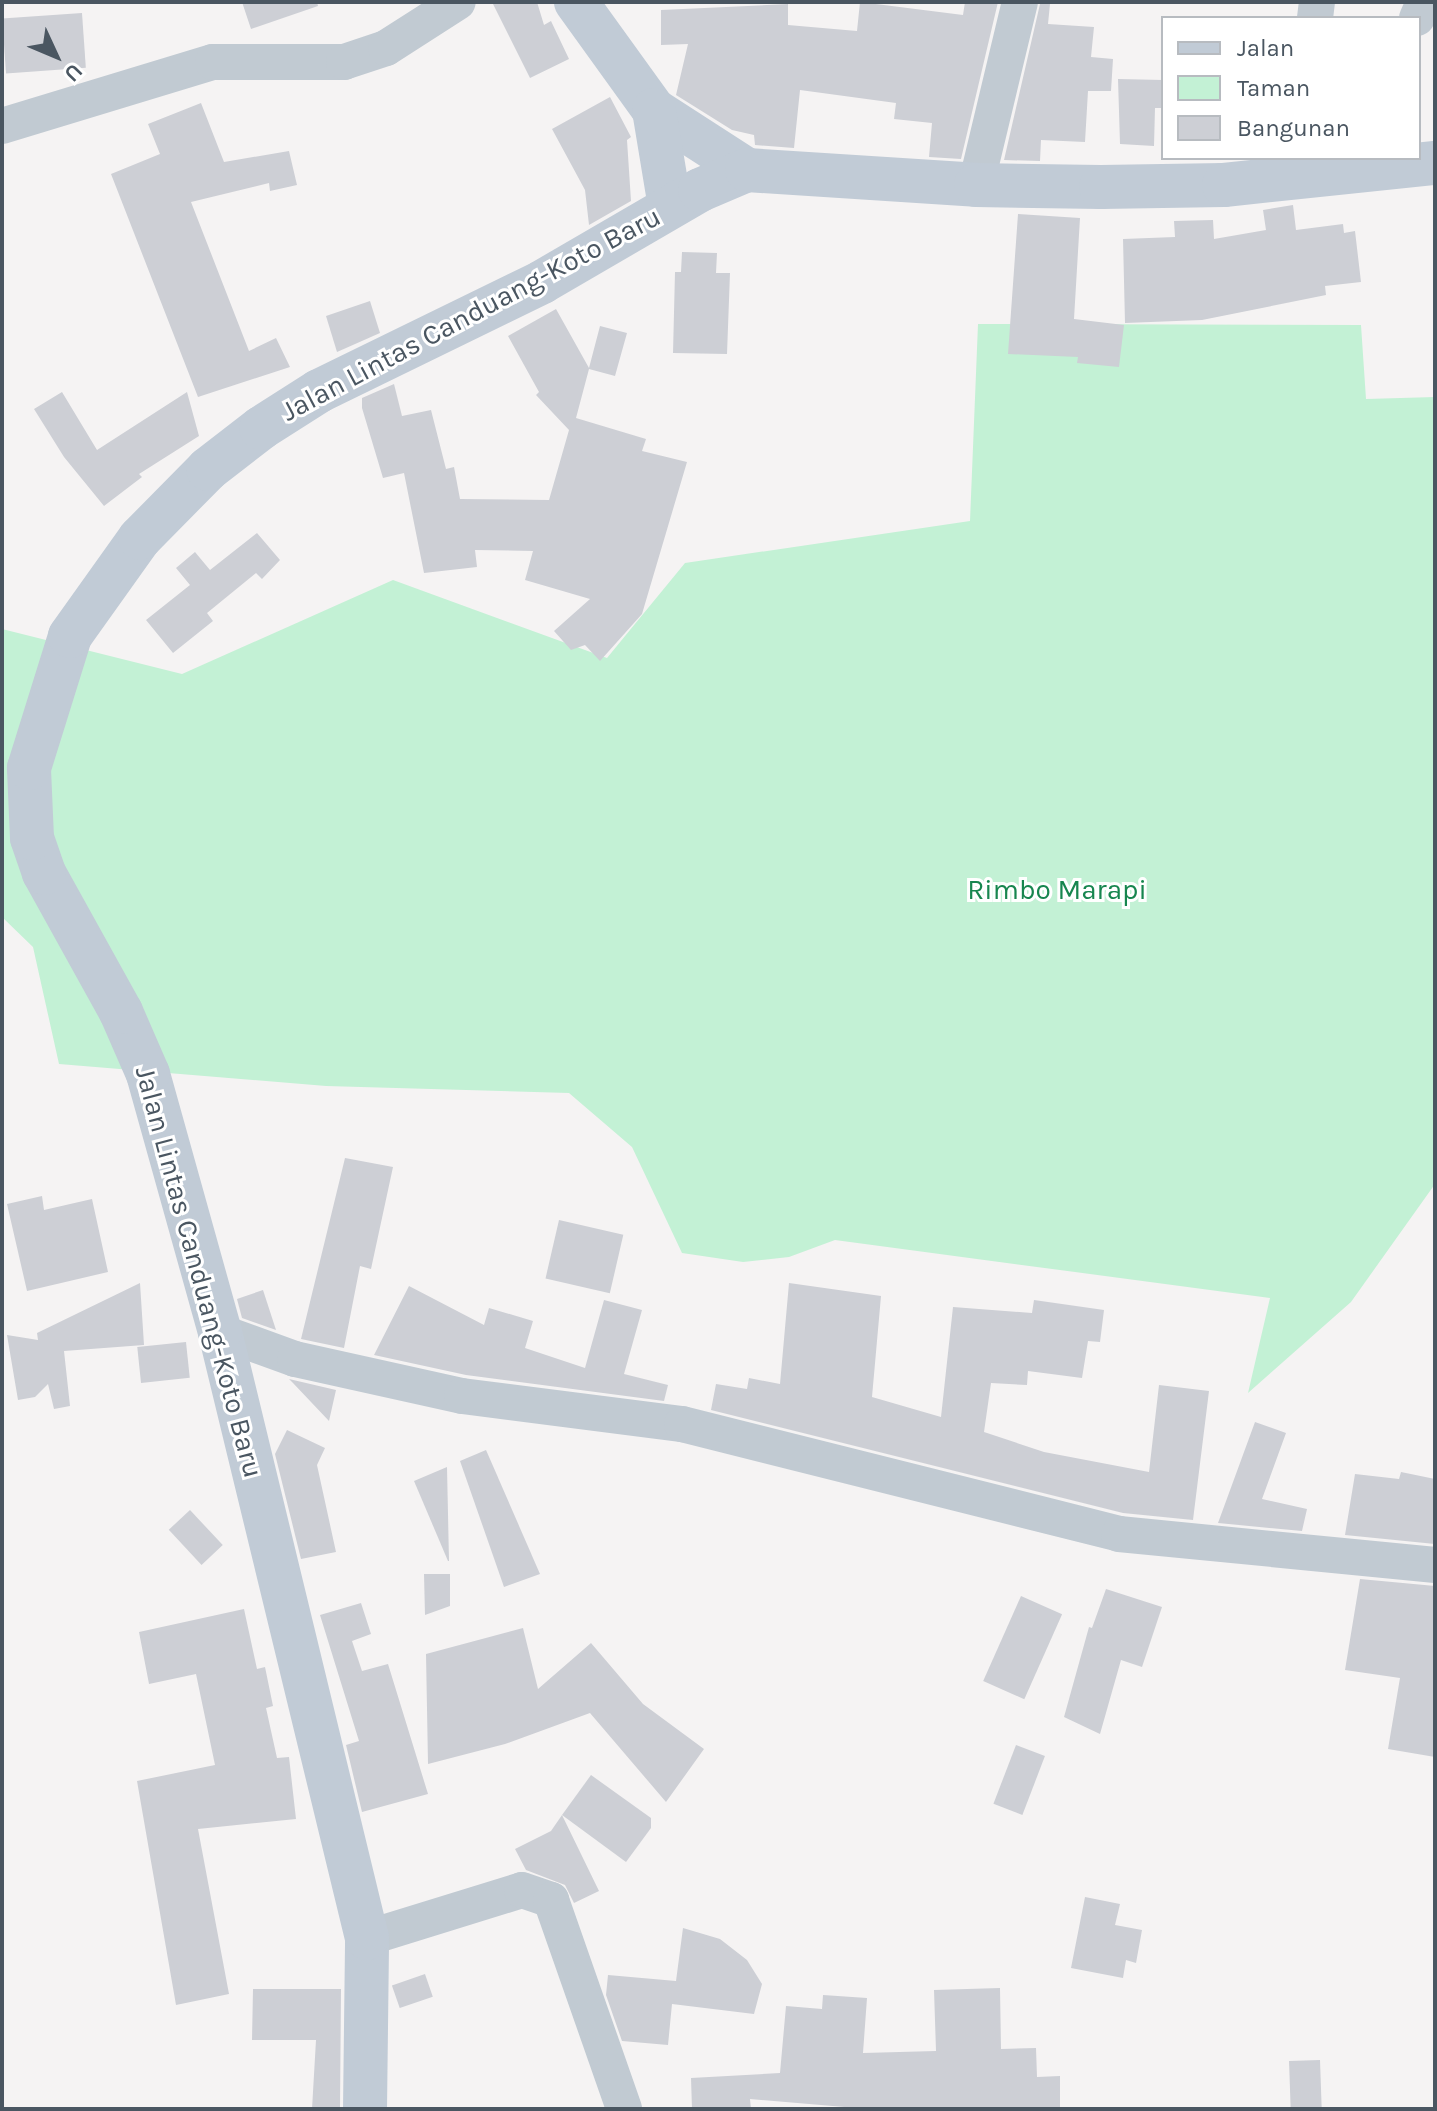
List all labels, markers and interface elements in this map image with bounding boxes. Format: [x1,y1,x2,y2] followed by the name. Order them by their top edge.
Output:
[16,16,96,96] north arrow
[1161,16,1421,160] legend
[1237,34,1294,62] text: Jalan
[59,58,88,87] text: U
[1237,74,1310,102] text: Taman
[1237,114,1350,142] text: Bangunan
[276,199,666,429] street label: Jalan Lintas Canduang-Koto Baru
[967,873,1147,907] park label: Rimbo Marapi
[128,1063,270,1481] street label: Jalan Lintas Canduang-Koto Baru

